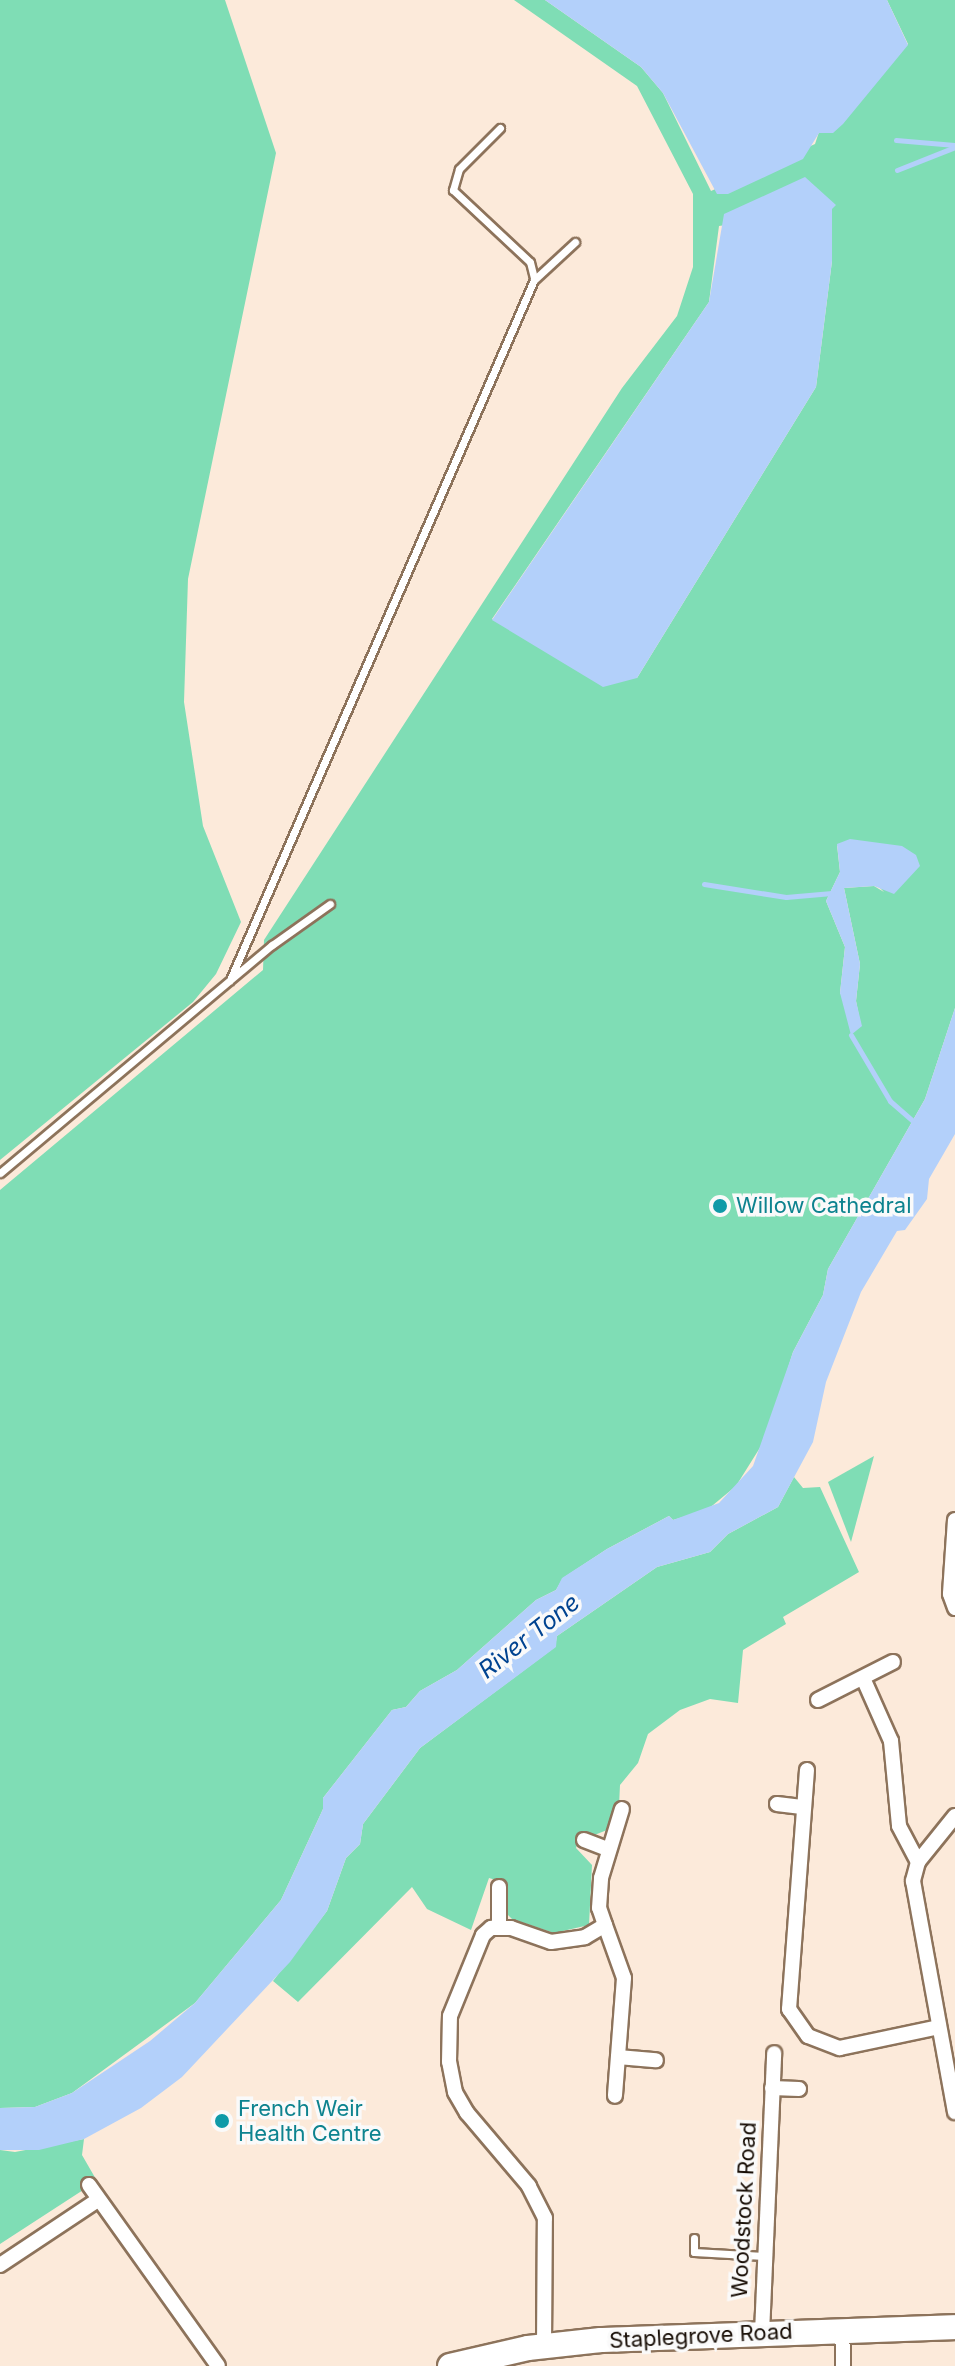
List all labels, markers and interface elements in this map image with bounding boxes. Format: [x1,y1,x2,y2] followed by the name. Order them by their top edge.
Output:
[736,1193,912,1219] place label: Willow Cathedral
[711,1197,729,1215] marker: Willow Cathedral
[473,1588,585,1684] water label: River Tone
[238,2095,382,2146] place label: French Weir Health Centre
[213,2112,231,2130] marker: French Weir Health Centre
[726,2121,762,2299] street label: Woodstock Road
[609,2318,793,2354] street label: Staplegrove Road

